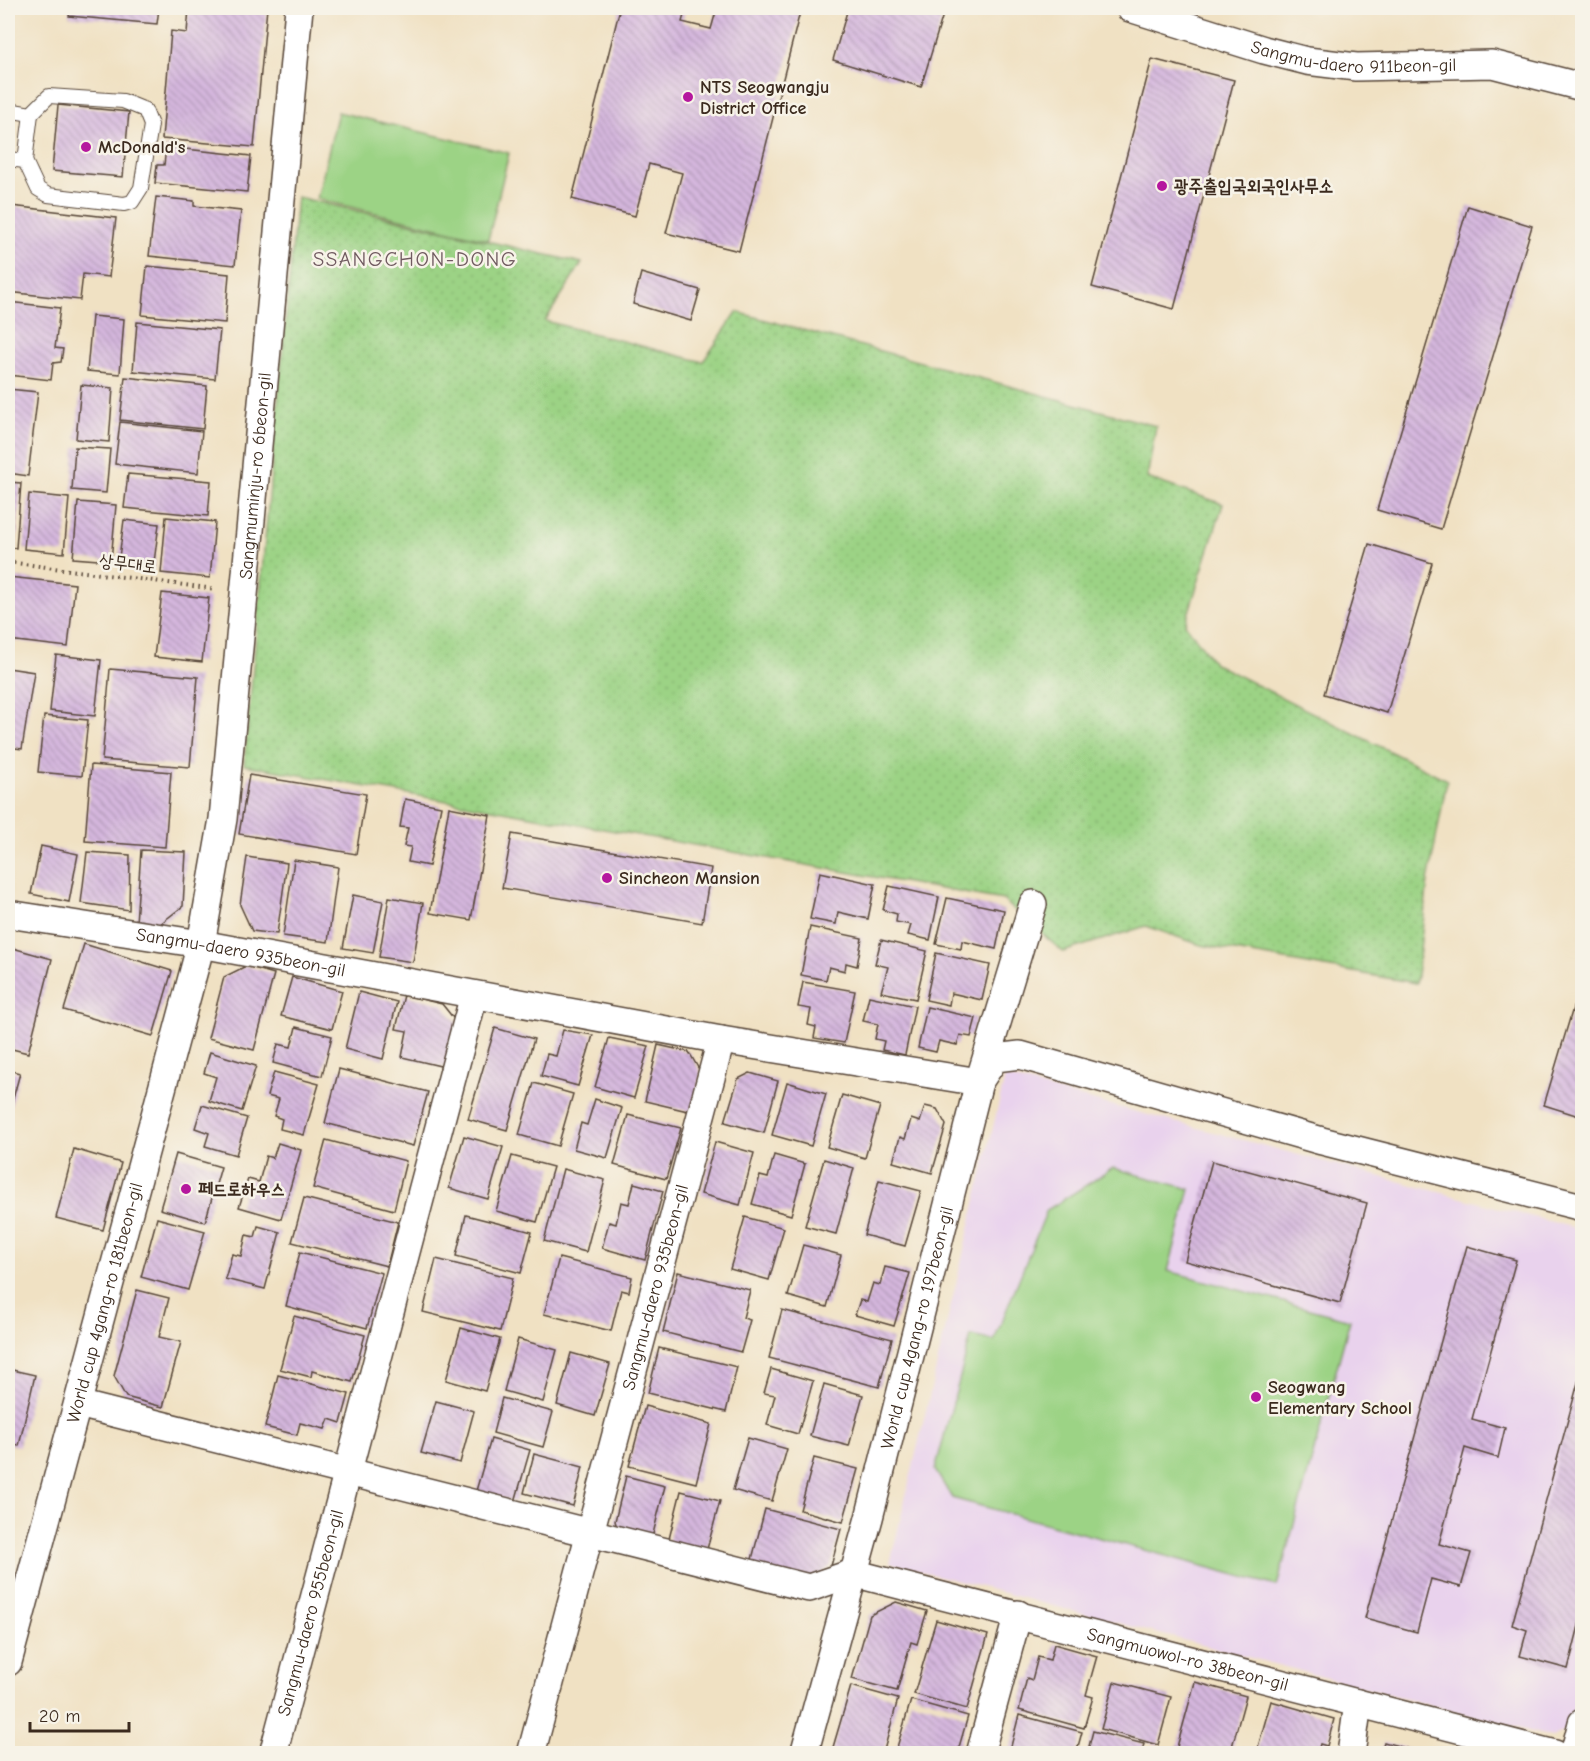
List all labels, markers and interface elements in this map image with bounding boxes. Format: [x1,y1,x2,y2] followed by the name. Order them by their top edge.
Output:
[1248,36,1457,78] street label: Sangmu-daero 911beon-gil
[700,77,829,119] place label: NTS Seogwangju District Office
[681,90,695,104] marker: NTS Seogwangju District Office
[98,137,186,158] place label: McDonald's
[79,140,93,154] marker: McDonald's
[1174,176,1333,197] place label: 광주출입국외국인사무소
[1155,179,1169,193] marker: 광주출입국외국인사무소
[313,247,517,271] district label: SSANGCHON-DONG
[235,372,275,580] street label: Sangmuminju-ro 6beon-gil
[98,550,158,578] street label: 상무대로
[619,868,760,889] place label: Sincheon Mansion
[600,871,614,885] marker: Sincheon Mansion
[135,924,347,981] street label: Sangmu-daero 935beon-gil
[198,1179,285,1200] place label: 페드로하우스
[62,1180,147,1425] street label: World cup 4gang-ro 181beon-gil
[179,1182,193,1196] marker: 페드로하우스
[618,1182,693,1392] street label: Sangmu-daero 935beon-gil
[876,1204,958,1451] street label: World cup 4gang-ro 197beon-gil
[1268,1377,1412,1419] place label: Seogwang Elementary School
[1249,1390,1263,1404] marker: Seogwang Elementary School
[273,1507,348,1718] street label: Sangmu-daero 955beon-gil
[1085,1623,1291,1695] street label: Sangmuowol-ro 38beon-gil
[30,1695,129,1733] scale bar
[39,1706,80,1727] text: 20 m

